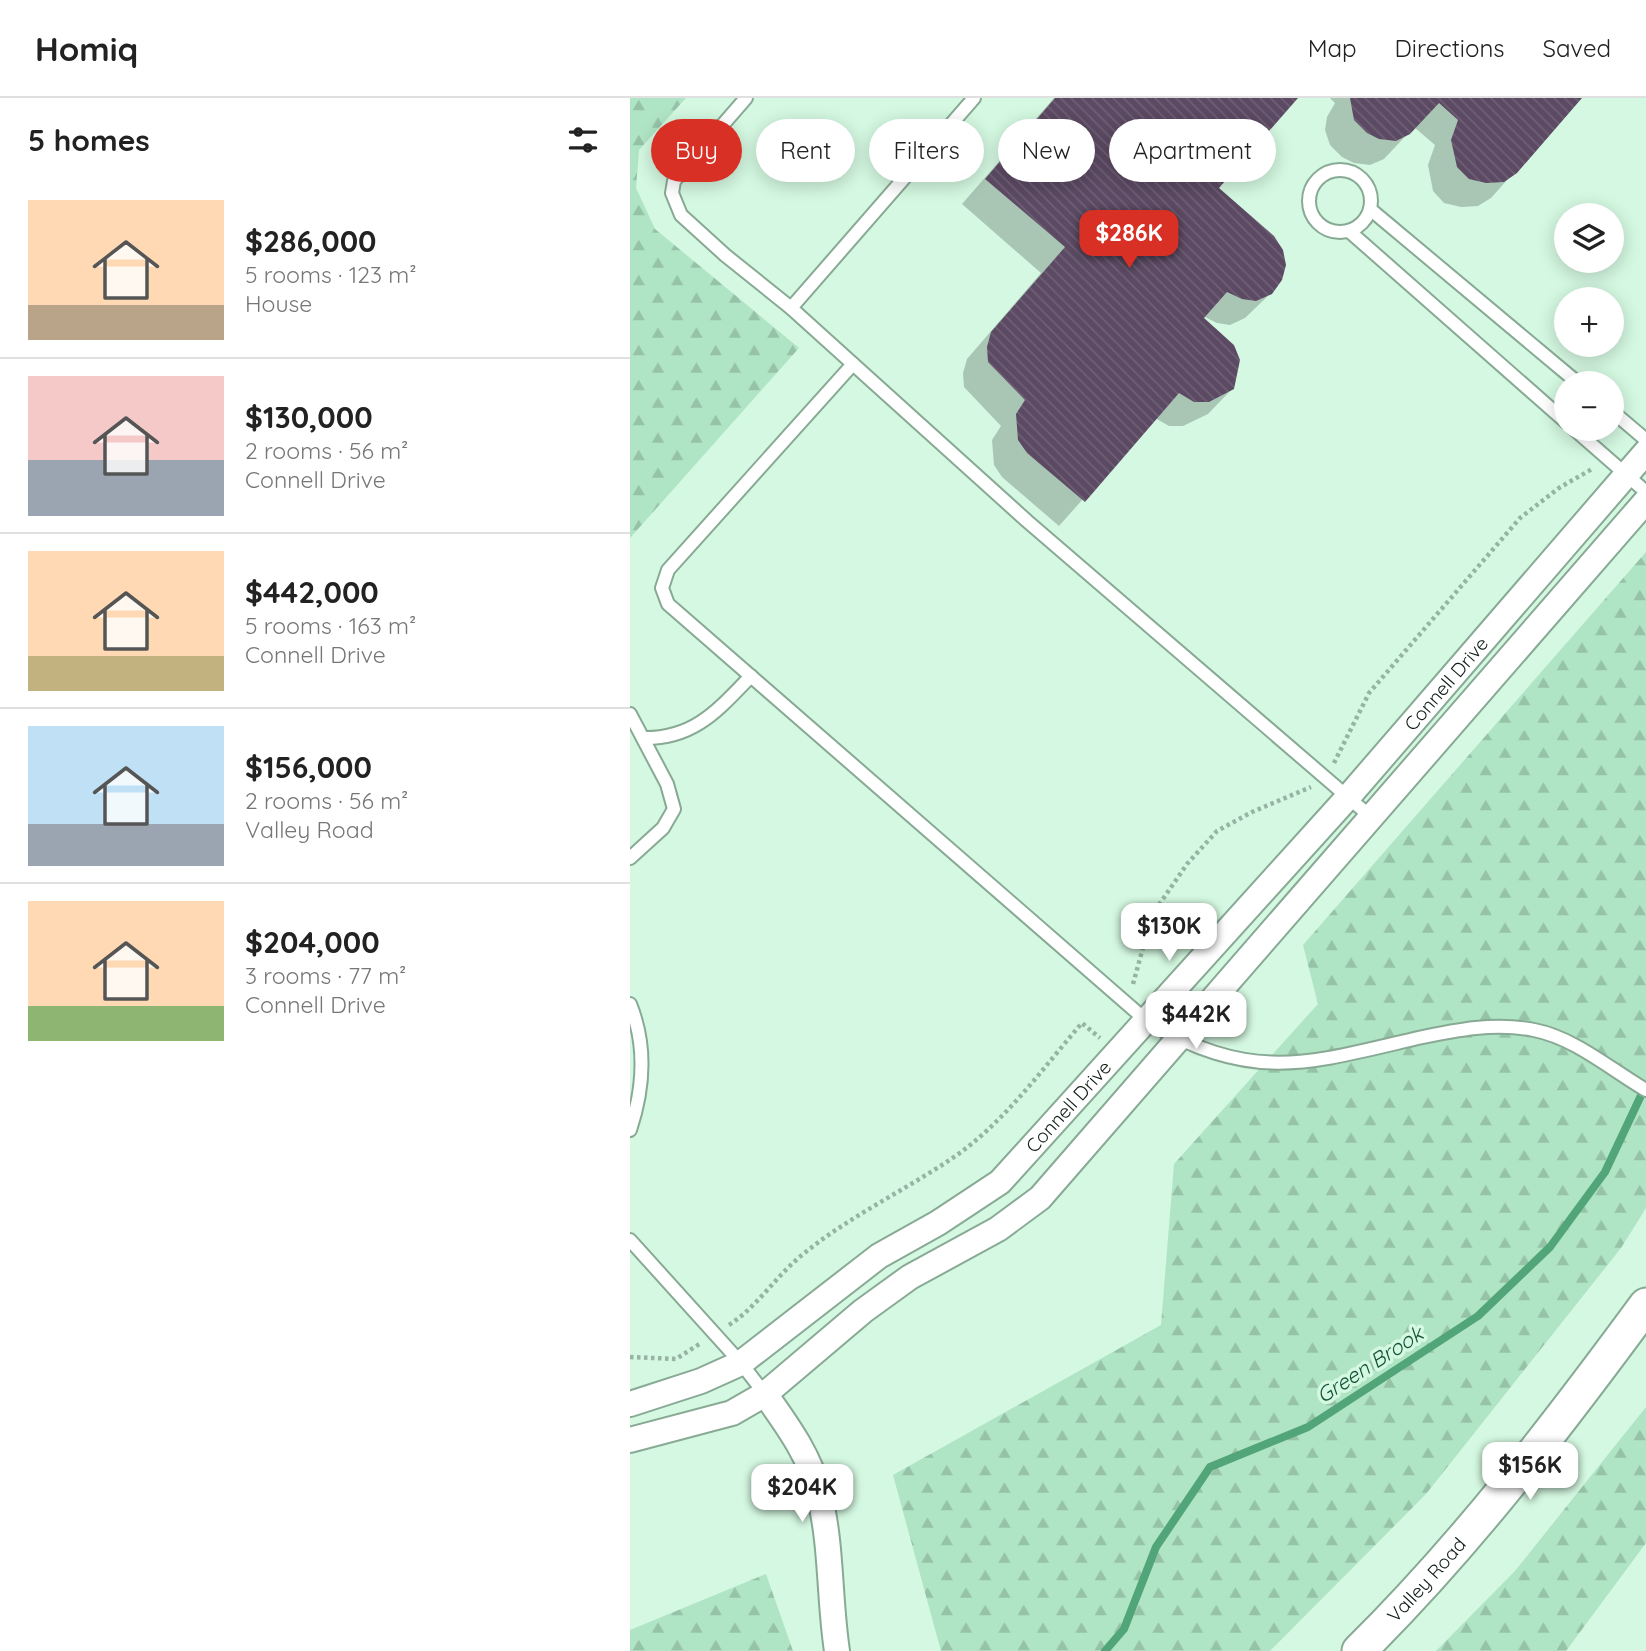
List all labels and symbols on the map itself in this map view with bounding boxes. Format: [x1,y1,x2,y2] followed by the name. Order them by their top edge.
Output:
[1080,211,1178,270] pin: $286K
[1399,632,1493,735] street label: Connell Drive
[1120,904,1218,963] pin: $130K
[1147,992,1245,1051] pin: $442K
[1020,1055,1116,1158] street label: Connell Drive
[1311,1319,1429,1408] water label: Green Brook
[1481,1442,1579,1502] pin: $156K
[753,1464,851,1524] pin: $204K
[1382,1532,1471,1627] street label: Valley Road

